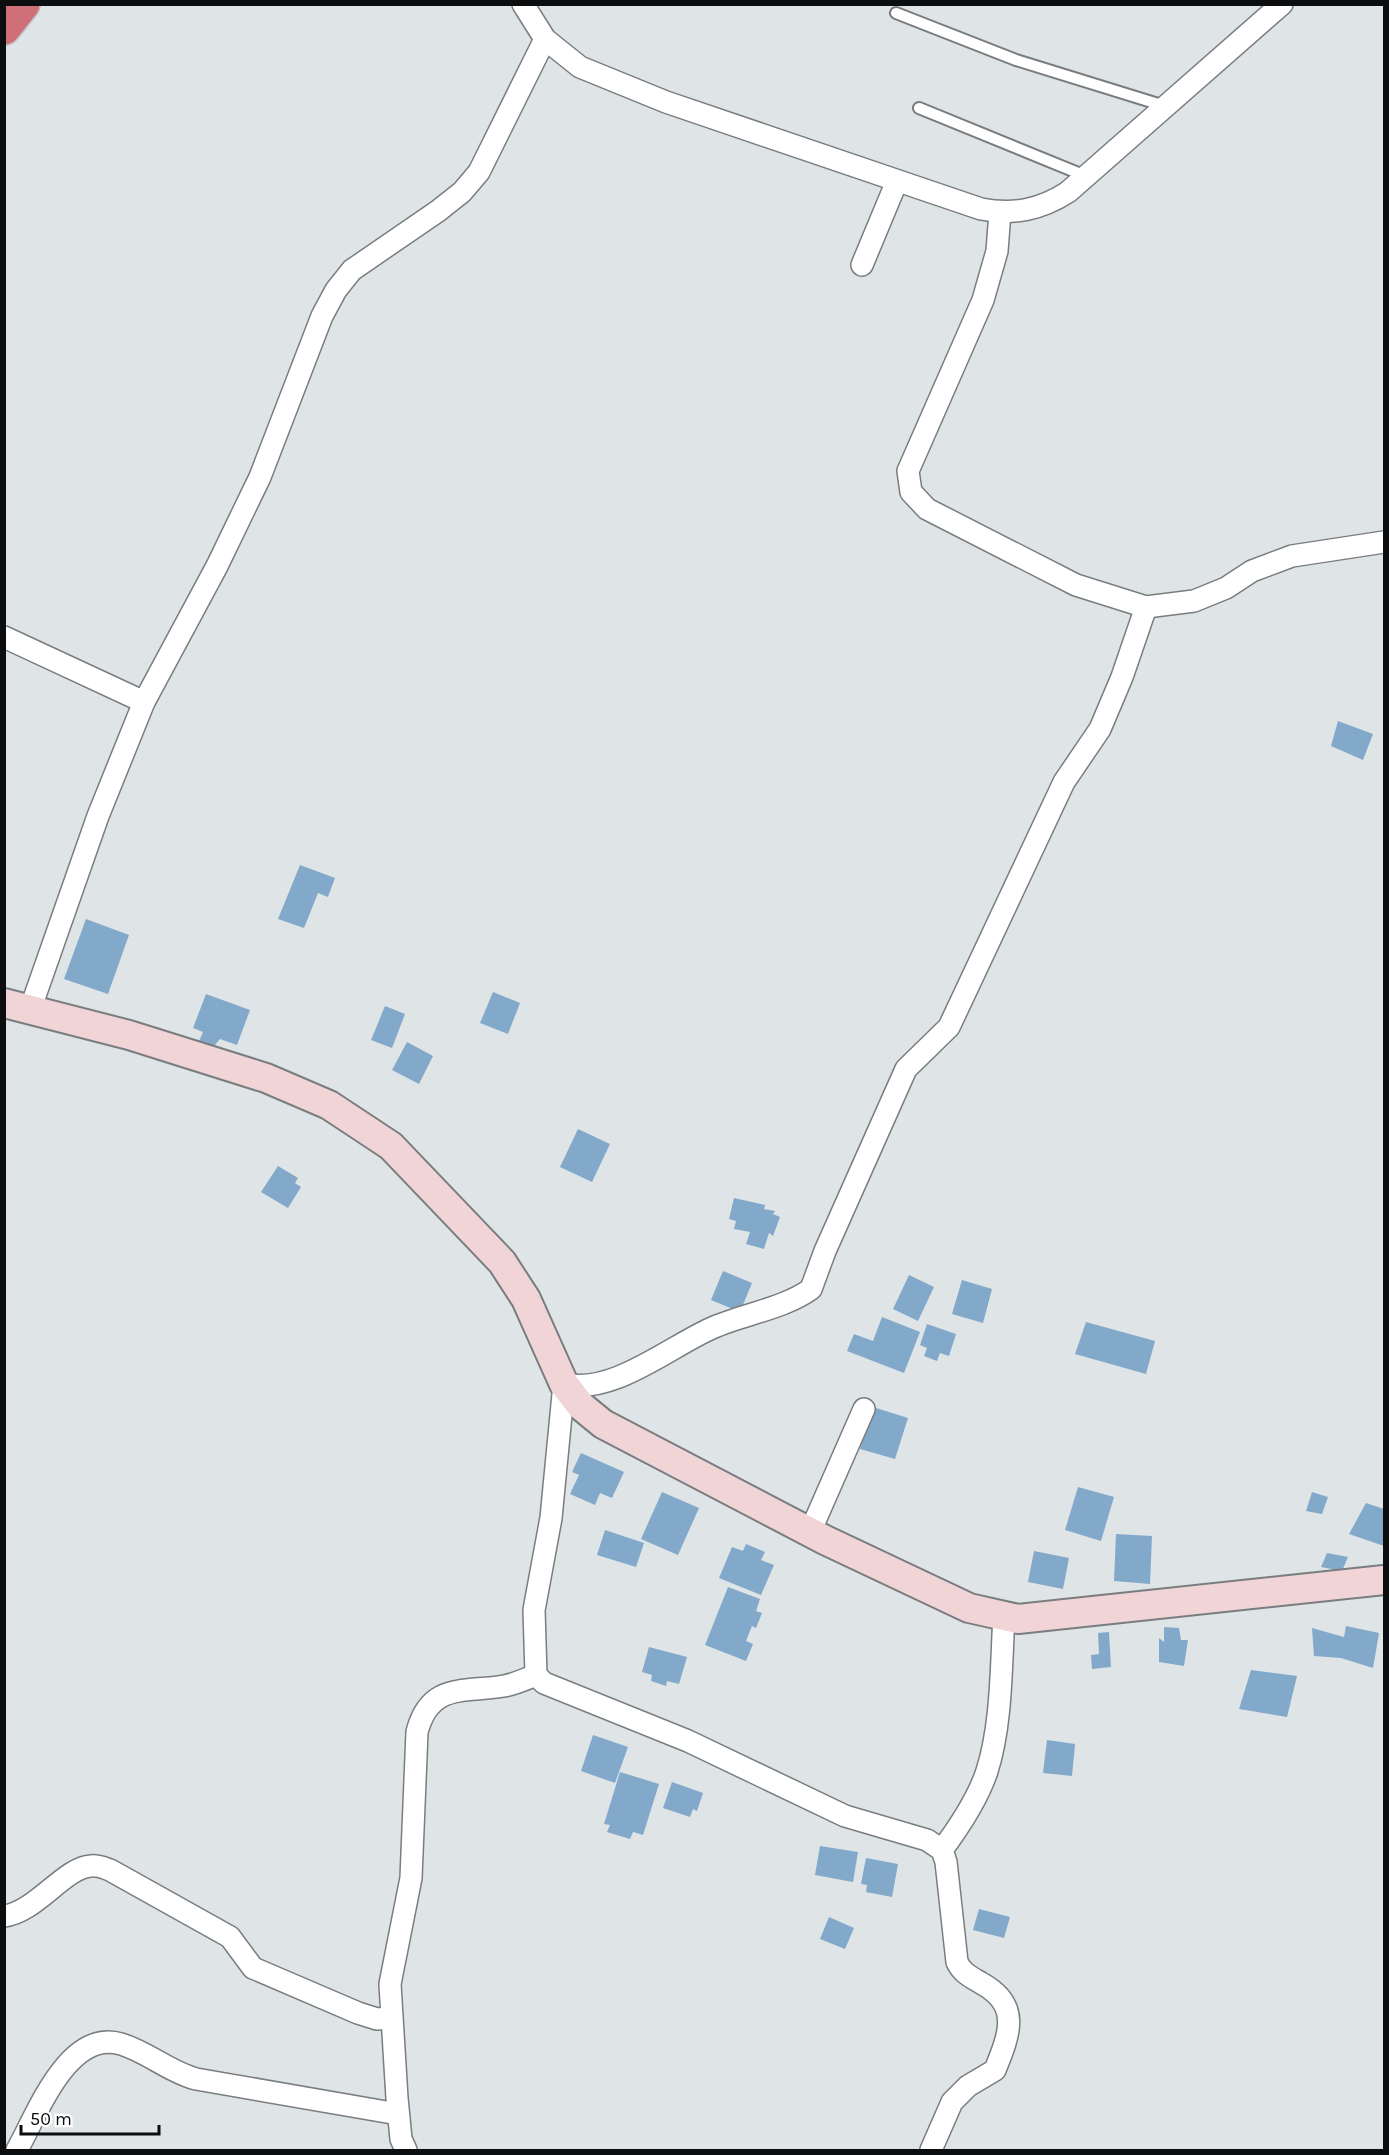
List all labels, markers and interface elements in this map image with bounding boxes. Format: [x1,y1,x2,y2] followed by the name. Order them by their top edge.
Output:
[21,2098,159,2136] scale bar
[30,2108,72,2130] text: 50 m

